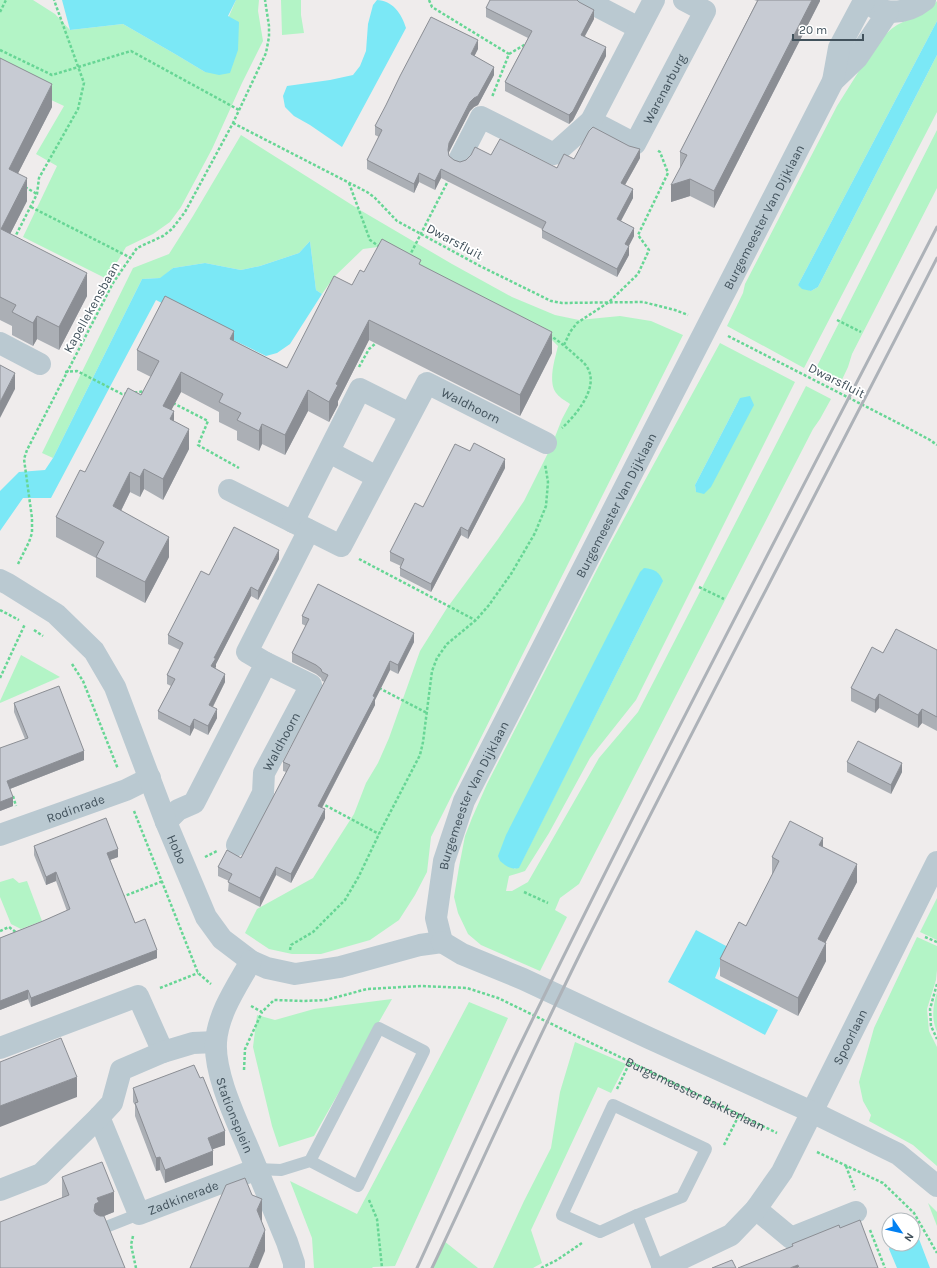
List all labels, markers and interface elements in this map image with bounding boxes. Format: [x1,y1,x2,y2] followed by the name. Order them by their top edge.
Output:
[793,16,863,42] scale bar
[799,23,827,37] text: 20 m
[640,51,689,127] street label: Warenarburg
[720,142,807,292] street label: Burgemeester Van Dijklaan
[424,220,485,263] street label: Dwarsfluit
[60,259,123,355] street label: Kapellekensbaan
[806,360,868,401] street label: Dwarsfluit
[439,384,503,427] street label: Waldhoorn
[573,430,659,580] street label: Burgemeester Van Dijklaan
[260,710,303,774] street label: Waldhoorn
[436,719,512,871] street label: Burgemeester Van Dijklaan
[44,791,107,826] street label: Rodinrade
[164,832,190,866] street label: Hobo
[830,1007,870,1067] street label: Spoorlaan
[623,1054,768,1134] street label: Burgemeester Bakkerlaan
[213,1075,256,1155] street label: Stationsplein
[146,1177,221,1218] street label: Zadkinerade
[881,1212,921,1252] north arrow
[901,1230,916,1244] text: N

